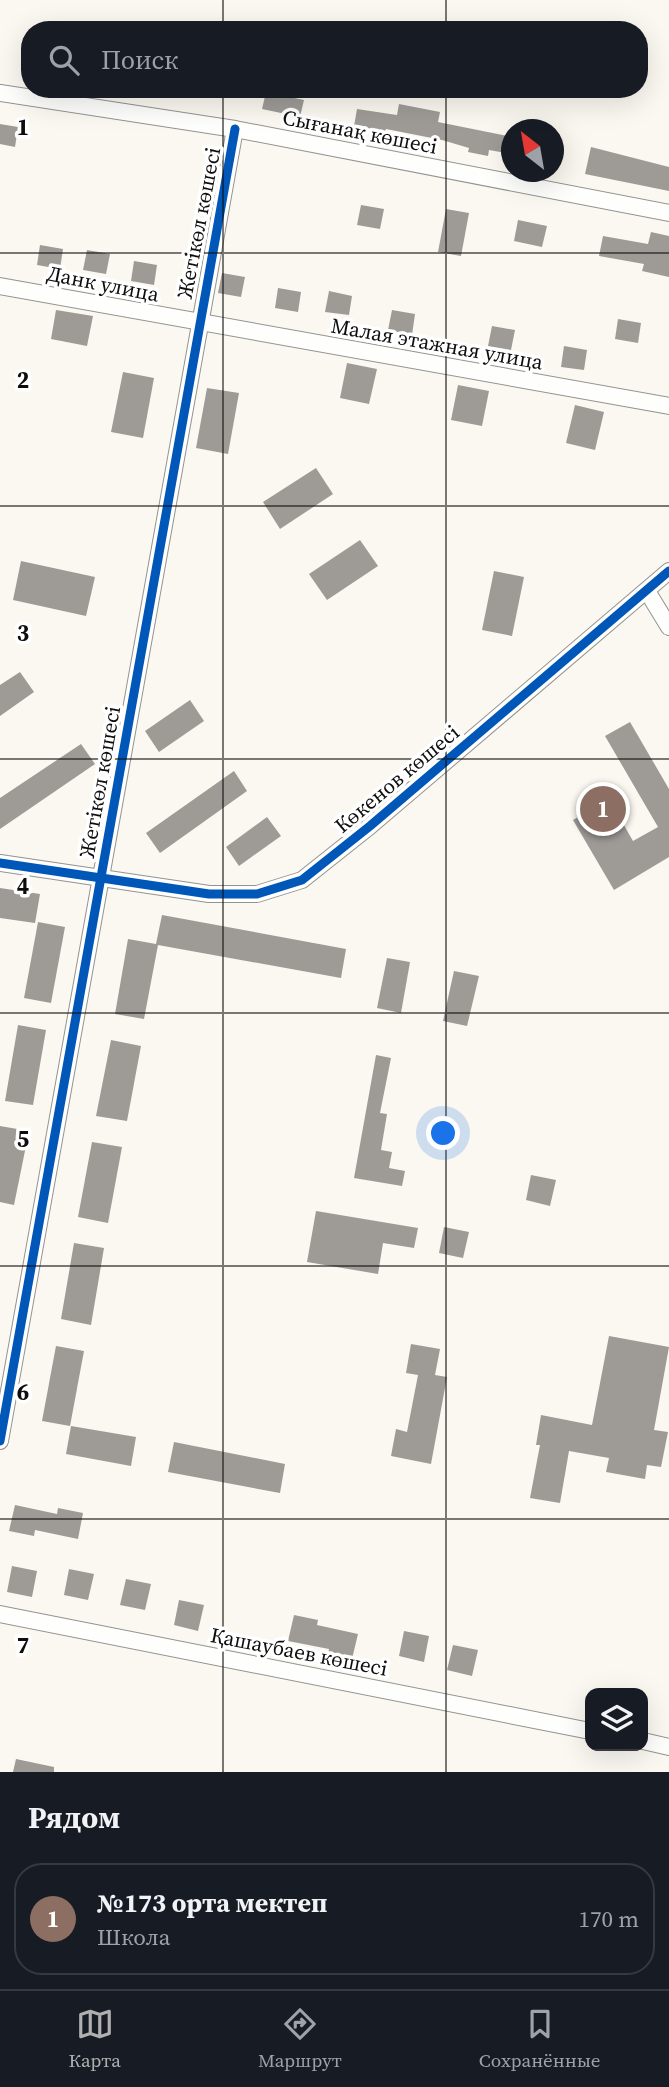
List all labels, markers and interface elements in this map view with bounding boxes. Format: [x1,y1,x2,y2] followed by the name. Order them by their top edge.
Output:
[21,21,648,98] search box
[45,41,83,79] icon: search
[101,42,178,78] text: Поиск
[280,102,440,161] street label: Сығанақ көшесі
[17,111,29,143] text: 1
[501,119,564,182] north arrow
[170,145,227,301] street label: Жетікөл көшесі
[45,258,162,309] street label: Данк улица
[329,311,546,377] street label: Малая этажная улица
[17,364,29,396] text: 2
[17,617,29,649] text: 3
[72,704,127,860] street label: Жетікөл көшесі
[328,718,465,839] street label: Көкенов көшесі
[580,783,626,835] pin: 1
[17,870,29,902] text: 4
[426,1116,460,1150] your location
[17,1123,29,1155] text: 5
[17,1376,29,1408] text: 6
[208,1620,390,1683] street label: Қашаубаев көшесі
[17,1629,29,1661] text: 7
[585,1688,648,1751] map controls
[585,1688,648,1751] button: layers
[28,1797,120,1838] text: Рядом
[97,1885,328,1921] text: №173 орта мектеп
[47,1903,59,1935] text: 1
[578,1903,639,1935] text: 170 m
[97,1921,170,1953] text: Школа
[69,2005,121,2073] tab: Карта
[258,2005,342,2073] tab: Маршрут
[479,2005,600,2073] tab: Сохранённые

